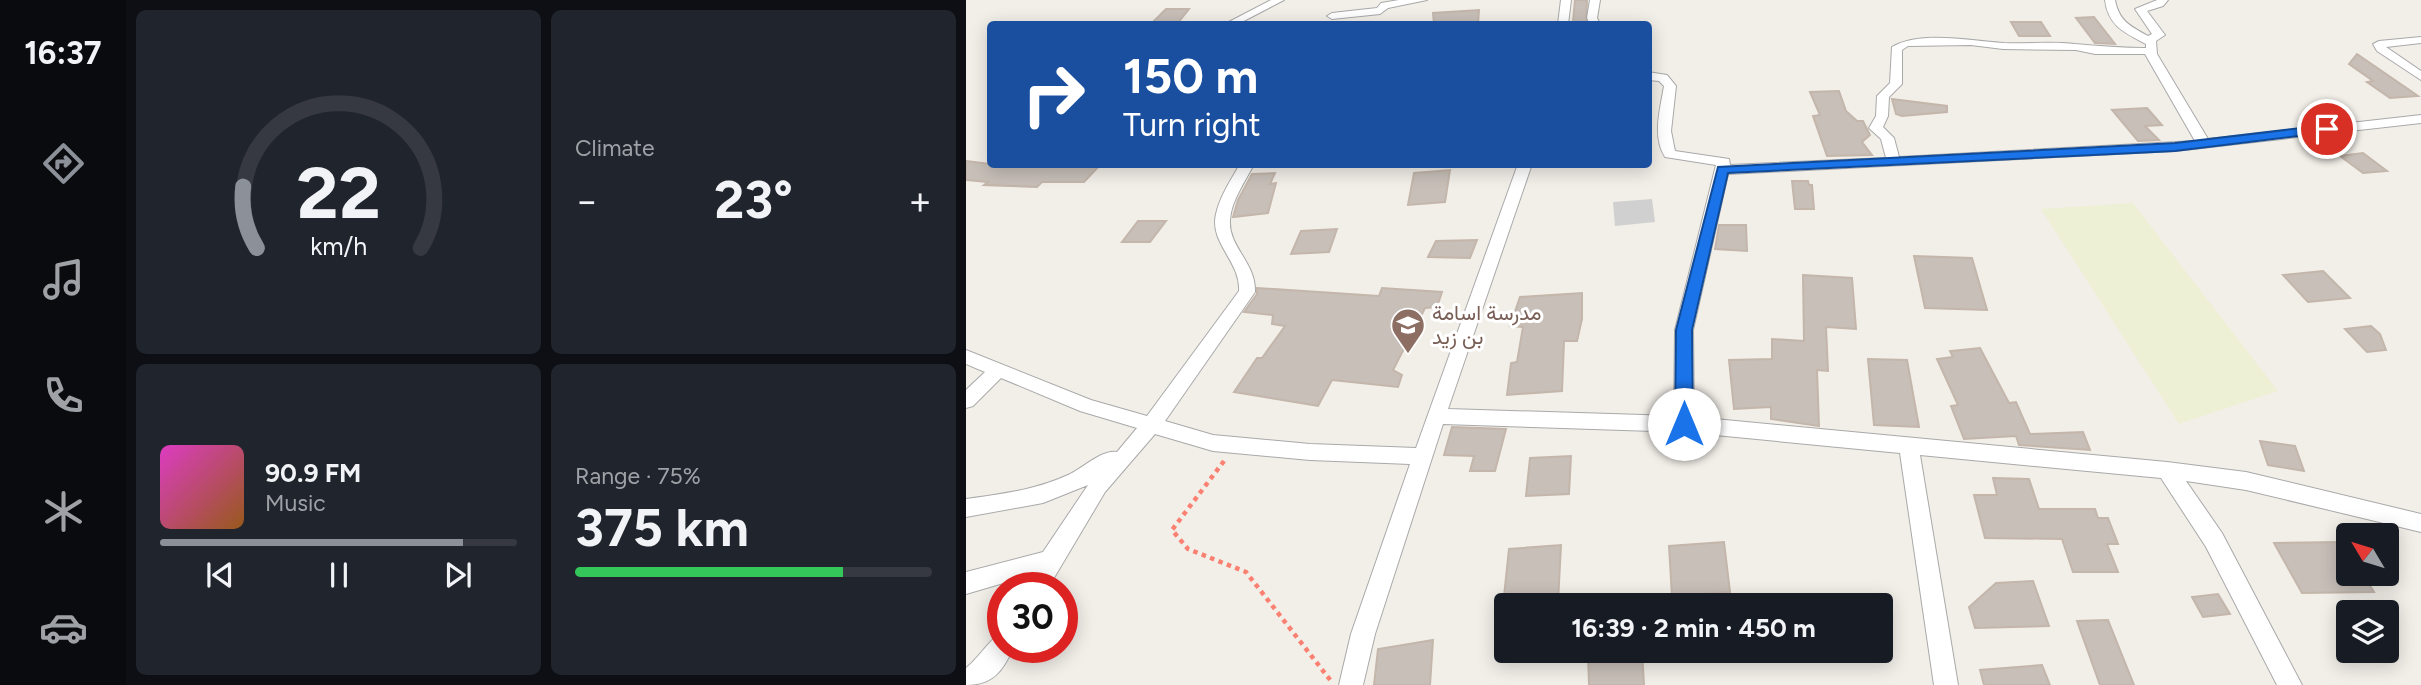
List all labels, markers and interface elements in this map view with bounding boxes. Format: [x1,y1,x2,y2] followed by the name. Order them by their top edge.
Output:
[24,34,102,72] text: 16:37
[1123,46,1258,105] text: 150 m
[1008,49,1099,140] icon: right
[2297,99,2357,159] pin
[1123,106,1261,144] text: Turn right
[2308,110,2346,148] icon: arrive
[575,134,654,162] text: Climate
[39,139,88,188] icon: directions
[296,149,381,236] text: 22
[714,169,793,231] text: 23°
[575,178,599,224] text: −
[908,178,932,224] text: +
[310,231,367,261] text: km/h
[39,255,88,304] icon: music
[1432,300,1542,350] place label: مدرسة اسامة بن زيد
[1389,306,1427,355] school or university icon: مدرسة اسامة بن زيد
[39,371,88,420] icon: phone
[1647,387,1721,461] position arrow
[265,457,361,489] text: 90.9 FM
[575,462,701,490] text: Range · 75%
[39,487,88,536] icon: climate
[265,489,326,517] text: Music
[575,497,749,559] text: 375 km
[2336,523,2399,586] north arrow
[2336,523,2399,663] map controls
[201,556,239,594] icon: previous
[320,556,358,594] icon: pause
[439,556,477,594] icon: next
[987,572,1078,663] speed limit sign: 30
[2336,600,2399,663] button: layers
[39,603,88,652] icon: car
[1571,612,1816,644] text: 16:39 · 2 min · 450 m

